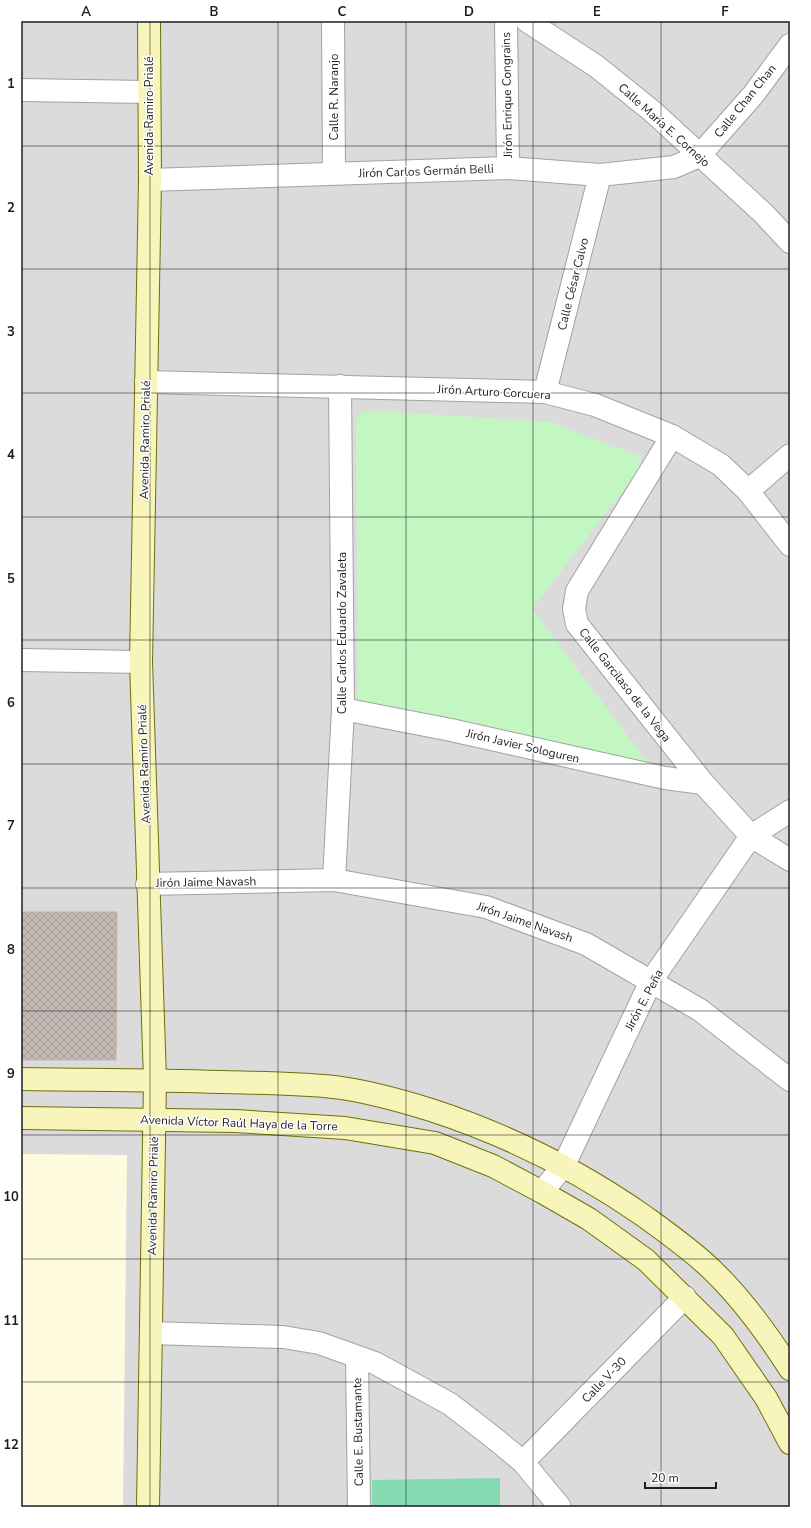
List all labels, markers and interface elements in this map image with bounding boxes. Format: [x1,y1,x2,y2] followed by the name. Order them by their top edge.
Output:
[81,3,91,21] text: A
[210,3,219,21] text: B
[338,3,347,21] text: C
[464,3,474,21] text: D
[593,3,601,21] text: E
[721,3,729,21] text: F
[498,32,516,159] street label: Jirón Enrique Congrains
[326,53,342,140] street label: Calle R. Naranjo
[141,56,157,176] street label: Avenida Ramiro Prialé
[710,61,780,141] street label: Calle Chan Chan
[7,75,15,93] text: 1
[615,80,713,171] street label: Calle María E. Cornejo
[357,161,494,181] street label: Jirón Carlos Germán Belli
[7,199,15,217] text: 2
[554,236,592,332] street label: Calle César Calvo
[7,323,15,341] text: 3
[136,380,154,500] street label: Avenida Ramiro Prialé
[436,381,551,403] street label: Jirón Arturo Corcuera
[7,446,15,464] text: 4
[334,552,350,714] street label: Calle Carlos Eduardo Zavaleta
[7,570,15,588] text: 5
[575,625,675,745] street label: Calle Garcilaso de la Vega
[7,694,15,712] text: 6
[134,704,154,824] street label: Avenida Ramiro Prialé
[464,725,581,767] street label: Jirón Javier Sologuren
[7,817,15,835] text: 7
[155,873,256,891] street label: Jirón Jaime Navash
[474,898,575,946] street label: Jirón Jaime Navash
[7,941,15,959] text: 8
[621,967,667,1034] street label: Jirón E. Peña
[7,1065,15,1083] text: 9
[140,1112,338,1134] street label: Avenida Víctor Raúl Haya de la Torre
[144,1136,162,1256] street label: Avenida Ramiro Prialé
[3,1188,19,1206] text: 10
[3,1312,19,1330] text: 11
[578,1354,630,1406] street label: Calle V-30
[349,1377,367,1487] street label: Calle E. Bustamante
[3,1436,19,1454] text: 12
[645,1464,716,1490] scale bar
[651,1470,679,1486] text: 20 m

